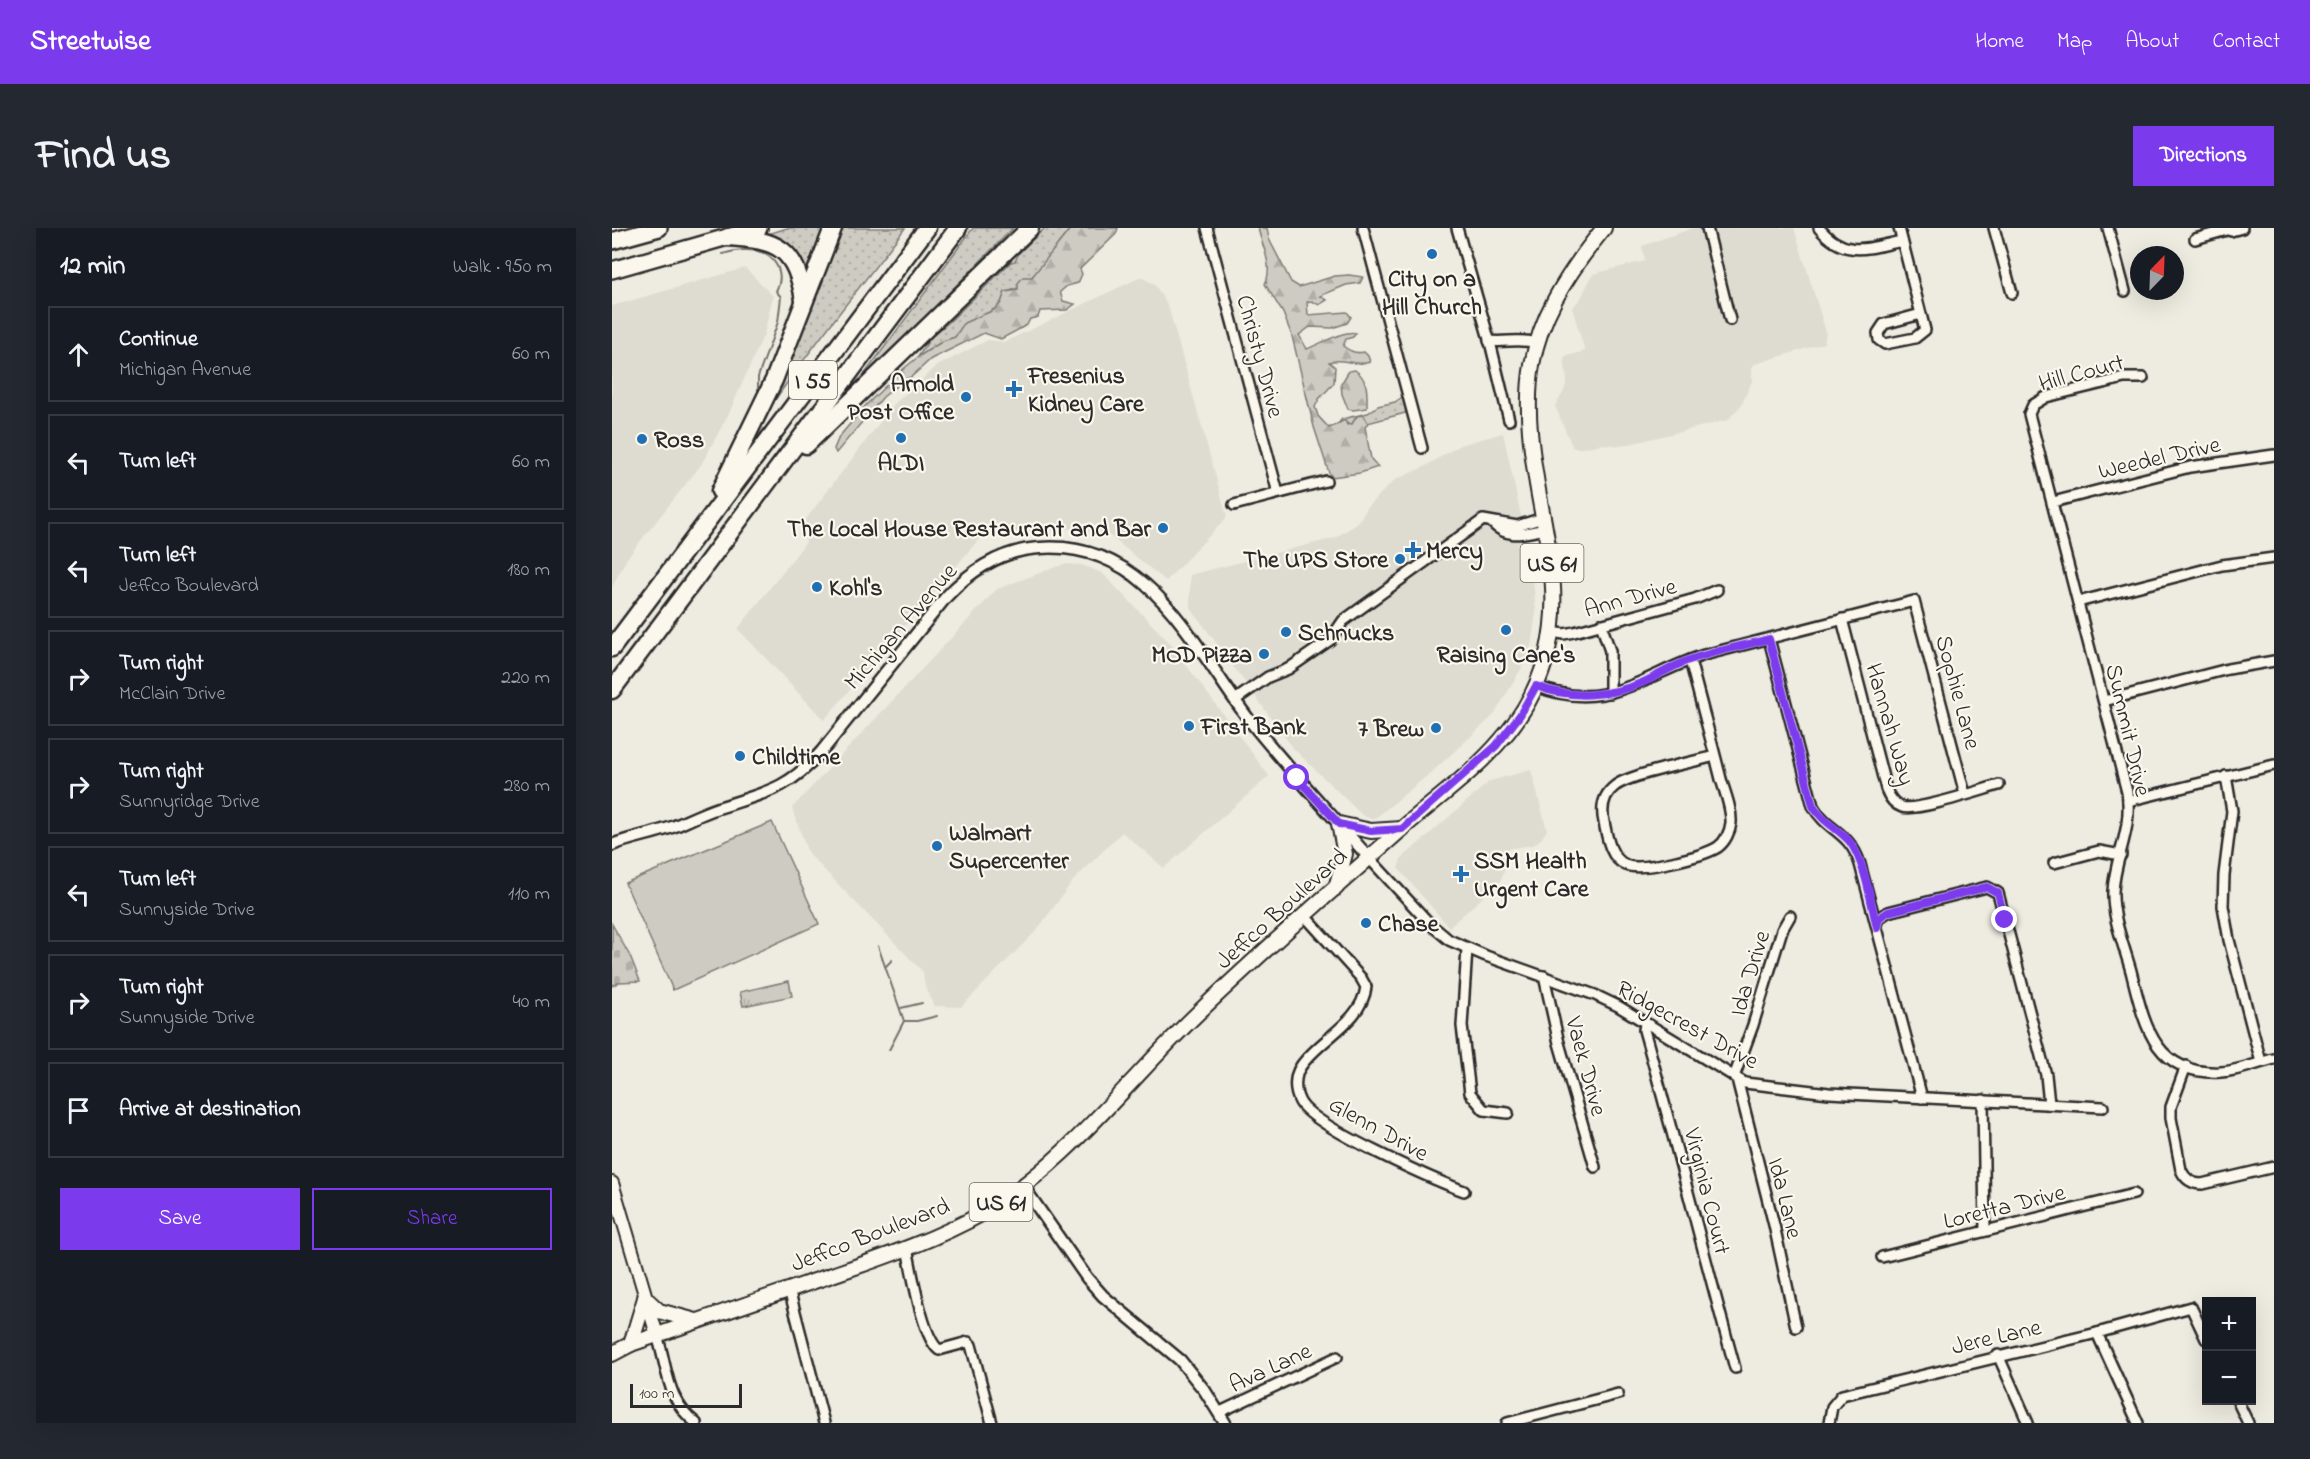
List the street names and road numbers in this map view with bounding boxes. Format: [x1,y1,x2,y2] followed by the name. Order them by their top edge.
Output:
[1224,291,1292,423] street label: Christy Drive
[2035,346,2128,403] street label: Hill Court
[789,361,837,399] road number: I 55
[2095,428,2224,490] street label: Weedel Drive
[1520,544,1584,582] road number: US 61
[837,556,967,699] street label: Michigan Avenue
[1580,570,1681,629] street label: Ann Drive
[1925,632,1989,754] street label: Sophie Lane
[1853,659,1923,790] street label: Hannah Way
[2094,661,2159,800] street label: Summit Drive
[1209,840,1357,979] street label: Jeffco Boulevard
[1722,926,1781,1021] street label: Ida Drive
[1609,973,1765,1080] street label: Ridgecrest Drive
[1554,1012,1615,1120] street label: Vaek Drive
[1321,1088,1434,1172] street label: Glenn Drive
[1673,1124,1738,1259] street label: Virginia Court
[1757,1154,1811,1243] street label: Ida Lane
[1940,1176,2070,1240] street label: Loretta Drive
[970,1183,1032,1221] road number: US 61
[786,1190,956,1283] street label: Jeffco Boulevard
[1948,1311,2045,1366] street label: Jere Lane
[1224,1335,1318,1404] street label: Ava Lane

